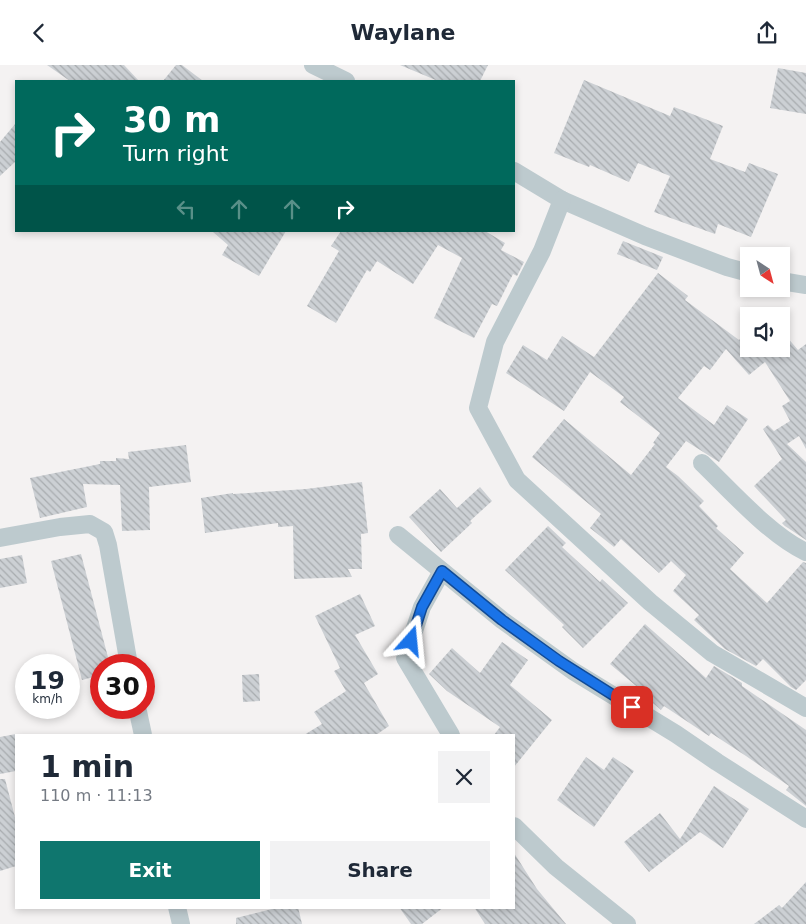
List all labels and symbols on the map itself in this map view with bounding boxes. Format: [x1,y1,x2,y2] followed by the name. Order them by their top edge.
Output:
[740,247,790,297] north arrow
[384,614,436,666] position arrow
[90,654,155,719] speed limit sign: 30
[611,686,653,728] pin

